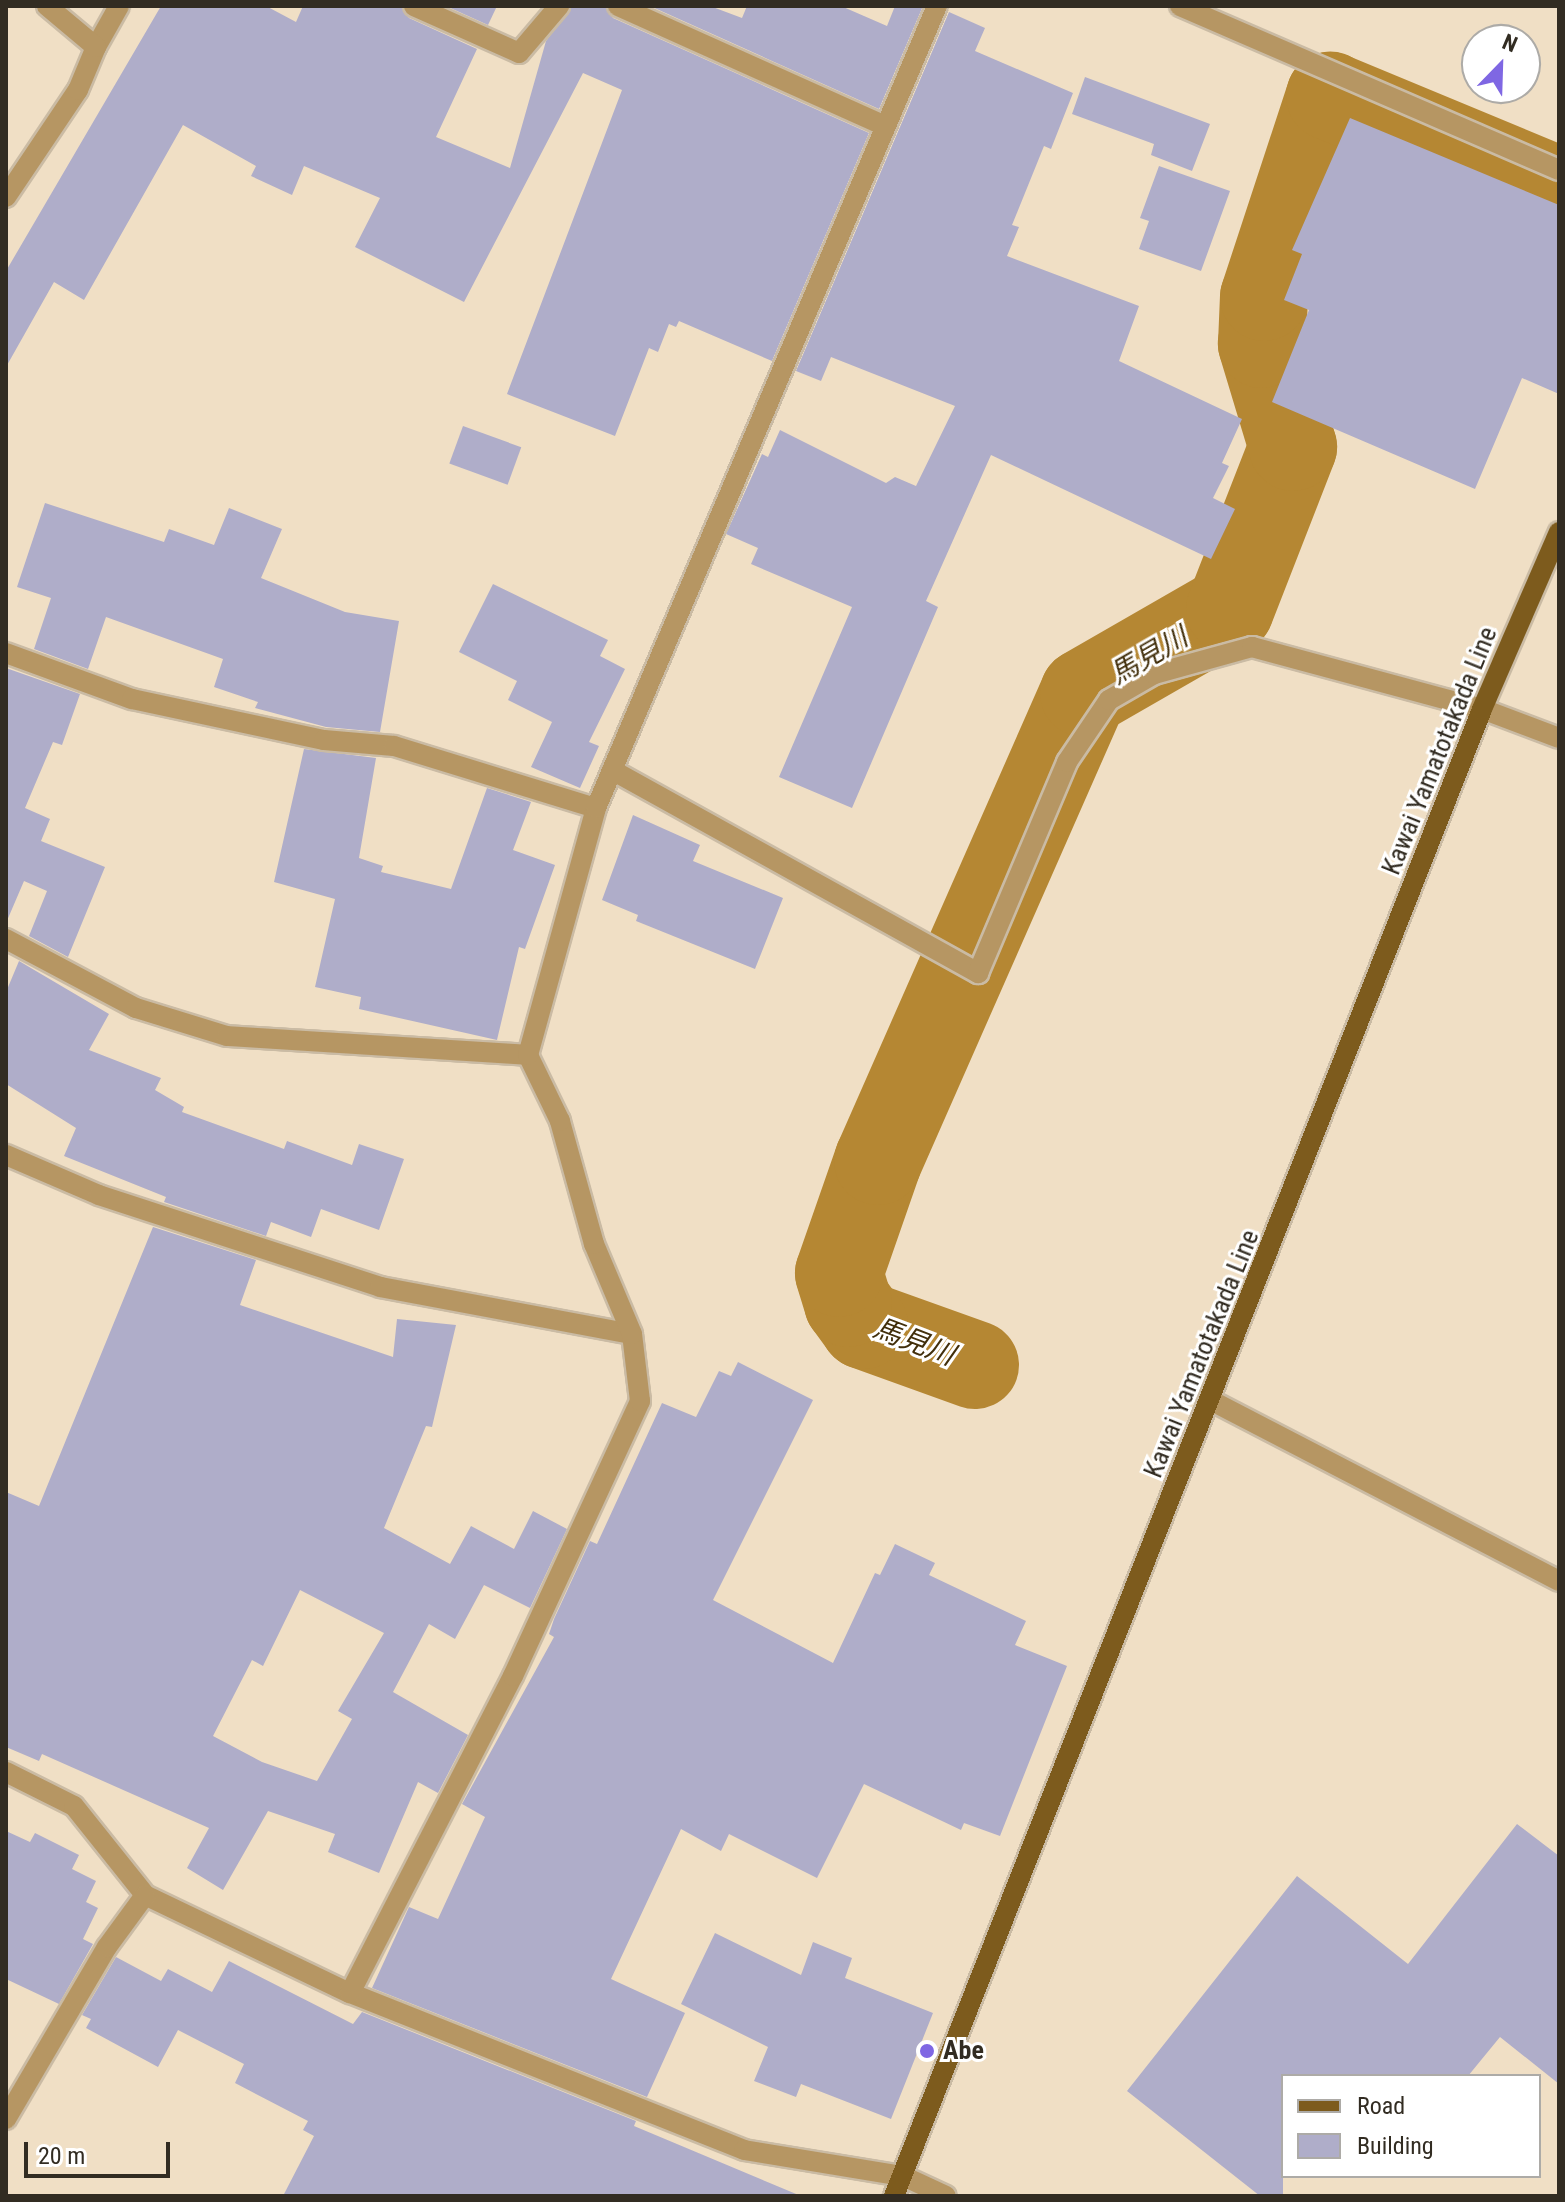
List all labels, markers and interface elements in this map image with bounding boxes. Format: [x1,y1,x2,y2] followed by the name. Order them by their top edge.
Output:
[1461,24,1541,104] north arrow
[1499,29,1521,57] text: N
[1104,620,1194,692] water label: 馬見川
[1376,623,1504,879] street label: Kawai Yamatotakada Line
[1138,1226,1266,1482] street label: Kawai Yamatotakada Line
[869,1311,959,1373] water label: 馬見川
[943,2035,984,2067] place label: Abe
[918,2042,936,2060] marker: Abe
[1281,2074,1541,2178] legend
[1357,2092,1405,2120] text: Road
[28,2126,174,2176] scale bar
[1357,2132,1434,2160] text: Building
[38,2142,85,2170] text: 20 m

